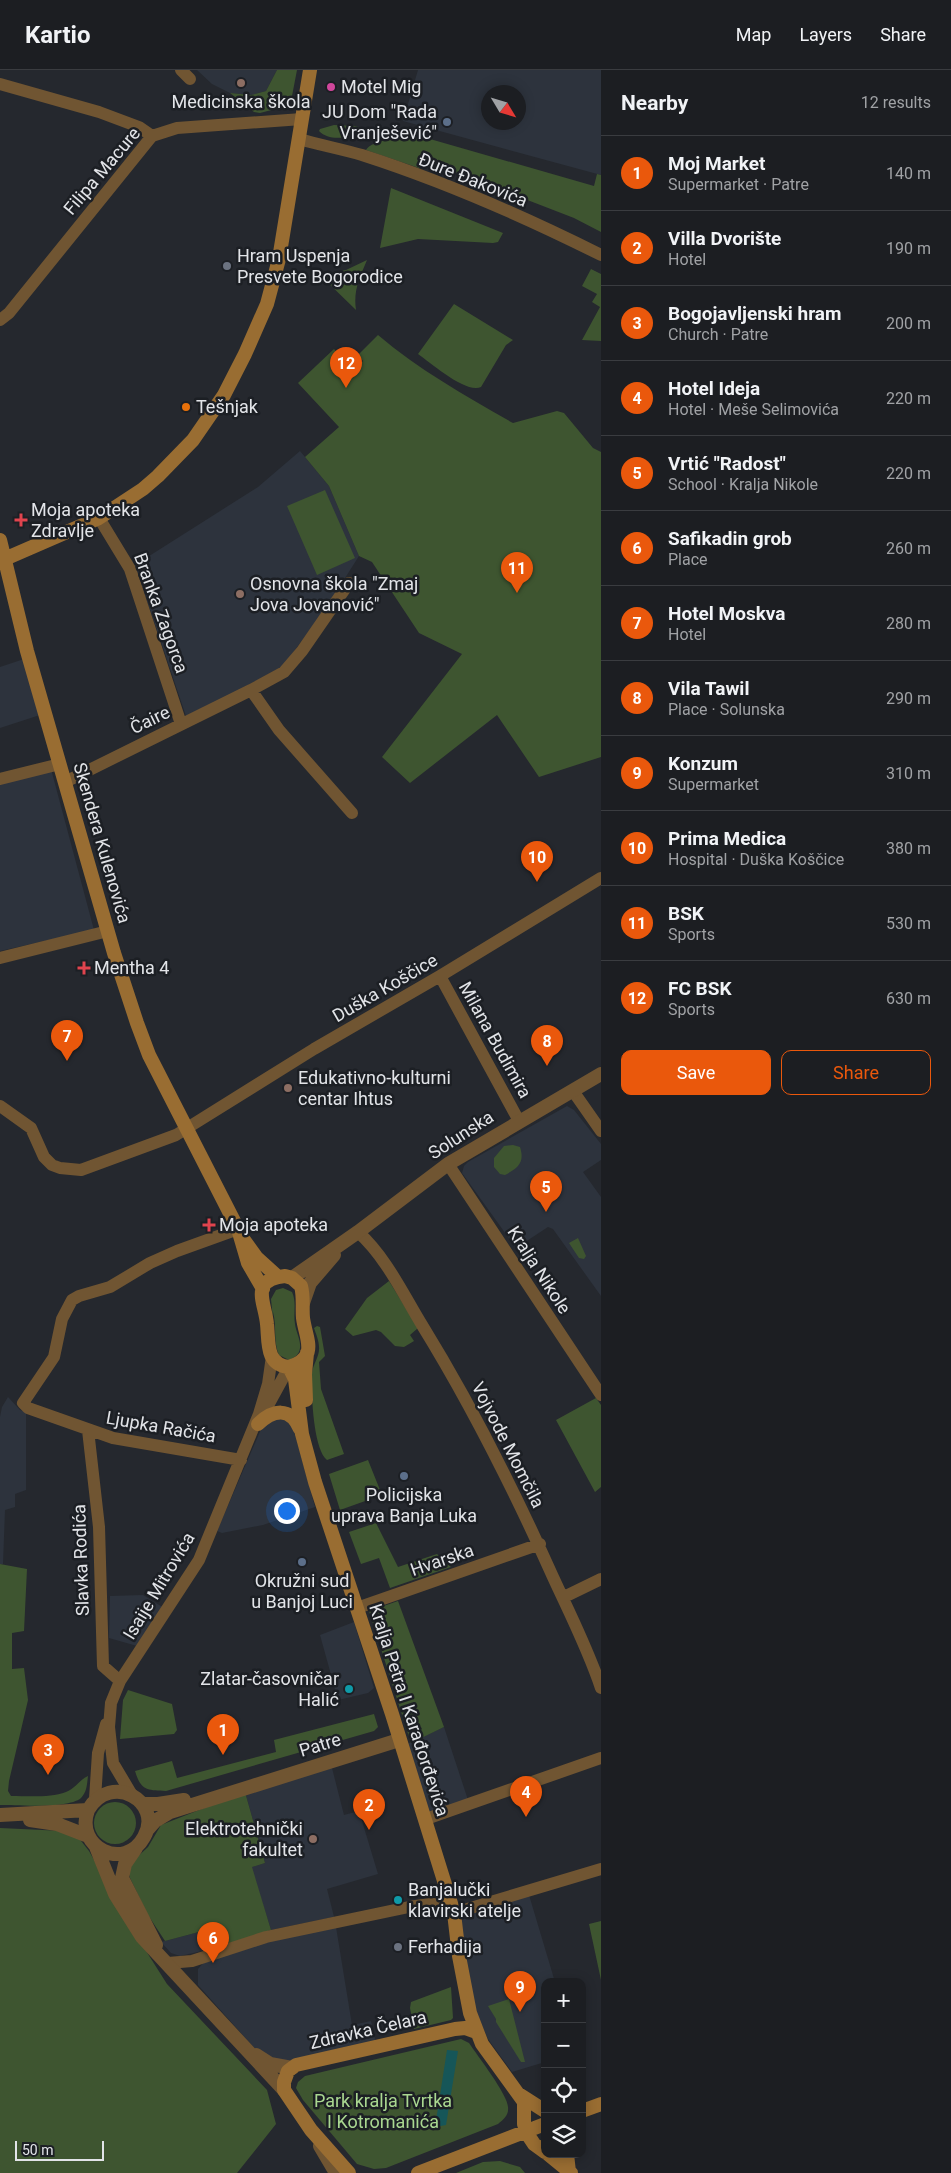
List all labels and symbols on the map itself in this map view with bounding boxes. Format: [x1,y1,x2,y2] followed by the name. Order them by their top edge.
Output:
[341,76,421,97] place label: Motel Mig
[235,77,247,89] marker: Medicinska škola
[325,81,337,93] marker: Motel Mig
[481,85,526,130] north arrow
[171,91,311,112] place label: Medicinska škola
[322,101,437,143] place label: JU Dom "Rada Vranješević"
[441,116,453,128] marker: JU Dom "Rada Vranješević"
[59,123,144,219] street label: Filipa Macure
[416,148,531,211] street label: Đure Đakovića
[237,245,403,287] place label: Hram Uspenja Presvete Bogorodice
[221,260,233,272] marker: Hram Uspenja Presvete Bogorodice
[330,347,362,388] pin: 12
[196,396,259,417] place label: Tešnjak
[180,401,192,413] marker: Tešnjak
[31,499,140,541] place label: Moja apoteka Zdravlje
[15,514,27,526] marker: Moja apoteka Zdravlje
[130,550,193,676] street label: Branka Zagorca
[501,552,533,593] pin: 11
[250,573,418,615] place label: Osnovna škola "Zmaj Jova Jovanović"
[234,588,246,600] marker: Osnovna škola "Zmaj Jova Jovanović"
[127,701,173,738] street label: Čaire
[69,760,135,926] street label: Skendera Kulenovića
[521,841,553,882] pin: 10
[328,949,441,1026] street label: Duška Koščice
[94,957,169,978] place label: Mentha 4
[78,962,90,974] marker: Mentha 4
[455,978,536,1102] street label: Milana Budimira
[51,1020,83,1061] pin: 7
[531,1025,563,1066] pin: 8
[298,1067,451,1109] place label: Edukativno-kulturni centar Ihtus
[282,1082,294,1094] marker: Edukativno-kulturni centar Ihtus
[424,1106,497,1163] street label: Solunska
[530,1171,562,1212] pin: 5
[219,1214,328,1235] place label: Moja apoteka
[203,1219,215,1231] marker: Moja apoteka
[503,1222,576,1318] street label: Kralja Nikole
[468,1378,549,1511] street label: Vojvode Momčila
[104,1407,218,1447] street label: Ljupka Račića
[398,1470,410,1482] marker: Policijska uprava Banja Luka
[331,1484,477,1526] place label: Policijska uprava Banja Luka
[274,1498,300,1524] your location
[68,1504,93,1616] street label: Slavka Rodića
[118,1528,199,1643] street label: Isaije Mitrovića
[407,1539,476,1580] street label: Hvarska
[296,1556,308,1568] marker: Okružni sud u Banjoj Luci
[251,1570,353,1612] place label: Okružni sud u Banjoj Luci
[365,1601,454,1819] street label: Kralja Petra I Karađorđevića
[200,1668,339,1710] place label: Zlatar-časovničar Halić
[343,1683,355,1695] marker: Zlatar-časovničar Halić
[207,1714,239,1755] pin: 1
[296,1728,343,1761] street label: Patre
[32,1734,64,1775] pin: 3
[510,1776,542,1817] pin: 4
[353,1789,385,1830] pin: 2
[185,1818,303,1860] place label: Elektrotehnički fakultet
[307,1833,319,1845] marker: Elektrotehnički fakultet
[408,1879,521,1921] place label: Banjalučki klavirski atelje
[392,1894,404,1906] marker: Banjalučki klavirski atelje
[197,1922,229,1963] pin: 6
[408,1936,482,1957] place label: Ferhadija
[392,1941,404,1953] marker: Ferhadija
[504,1971,536,2012] pin: 9
[307,2006,428,2053] street label: Zdravka Čelara
[314,2090,452,2132] park label: Park kralja Tvrtka I Kotromanića
[15,2138,104,2161] scale bar

